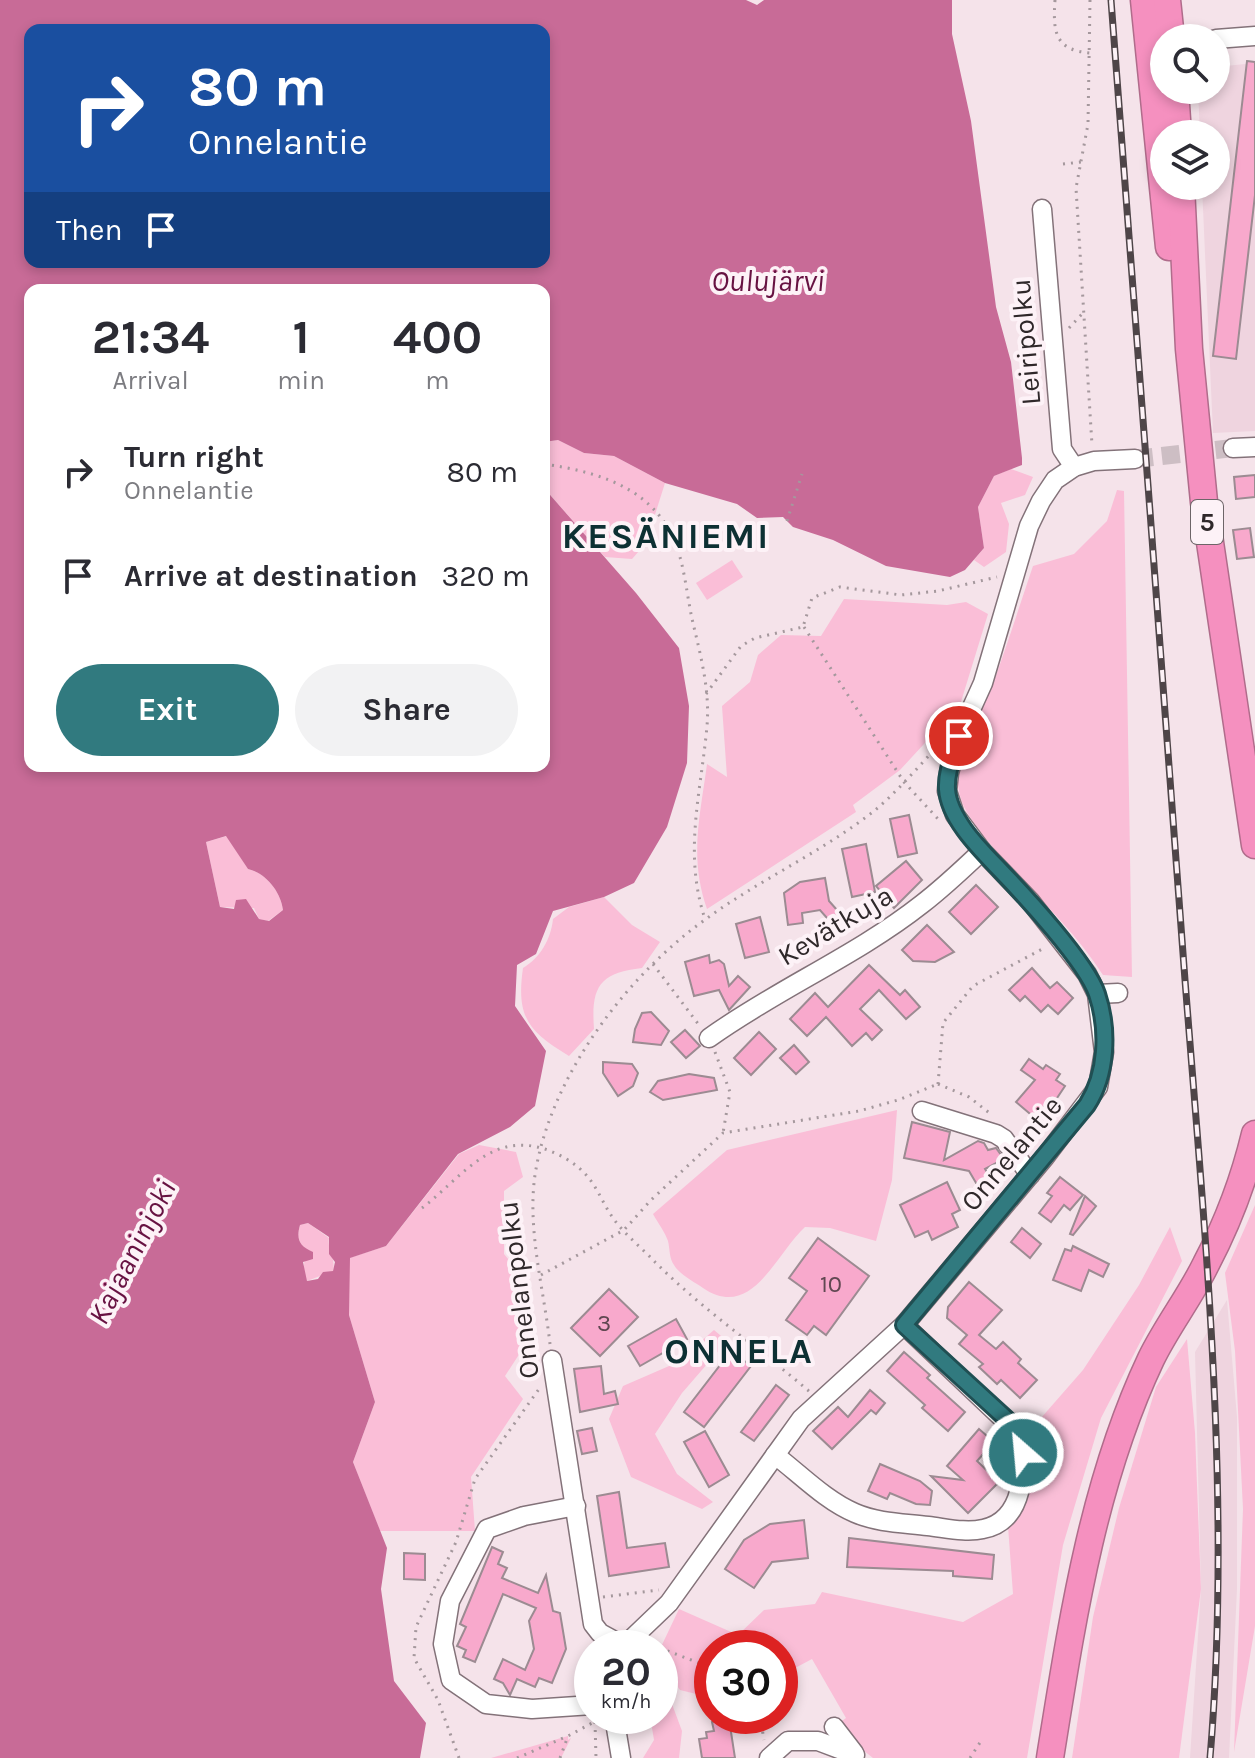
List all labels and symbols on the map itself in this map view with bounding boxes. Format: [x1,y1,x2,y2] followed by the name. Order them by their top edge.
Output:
[711,263,825,299] water label: Oulujärvi
[1004,277,1047,406] street label: Leiripolku
[1191,500,1223,544] road number: 5
[562,515,770,557] district label: KESÄNIEMI
[925,702,993,770] pin
[772,878,899,973] street label: Kevätkuja
[954,1089,1069,1217] street label: Onnelantie
[80,1174,184,1330] water label: Kajaaninjoki
[491,1199,546,1381] street label: Onnelanpolku
[820,1270,842,1298] house number: 10
[597,1309,611,1337] house number: 3
[664,1330,814,1372] district label: ONNELA
[981,1411,1065,1495] position arrow
[694,1630,798,1734] speed limit sign: 30

